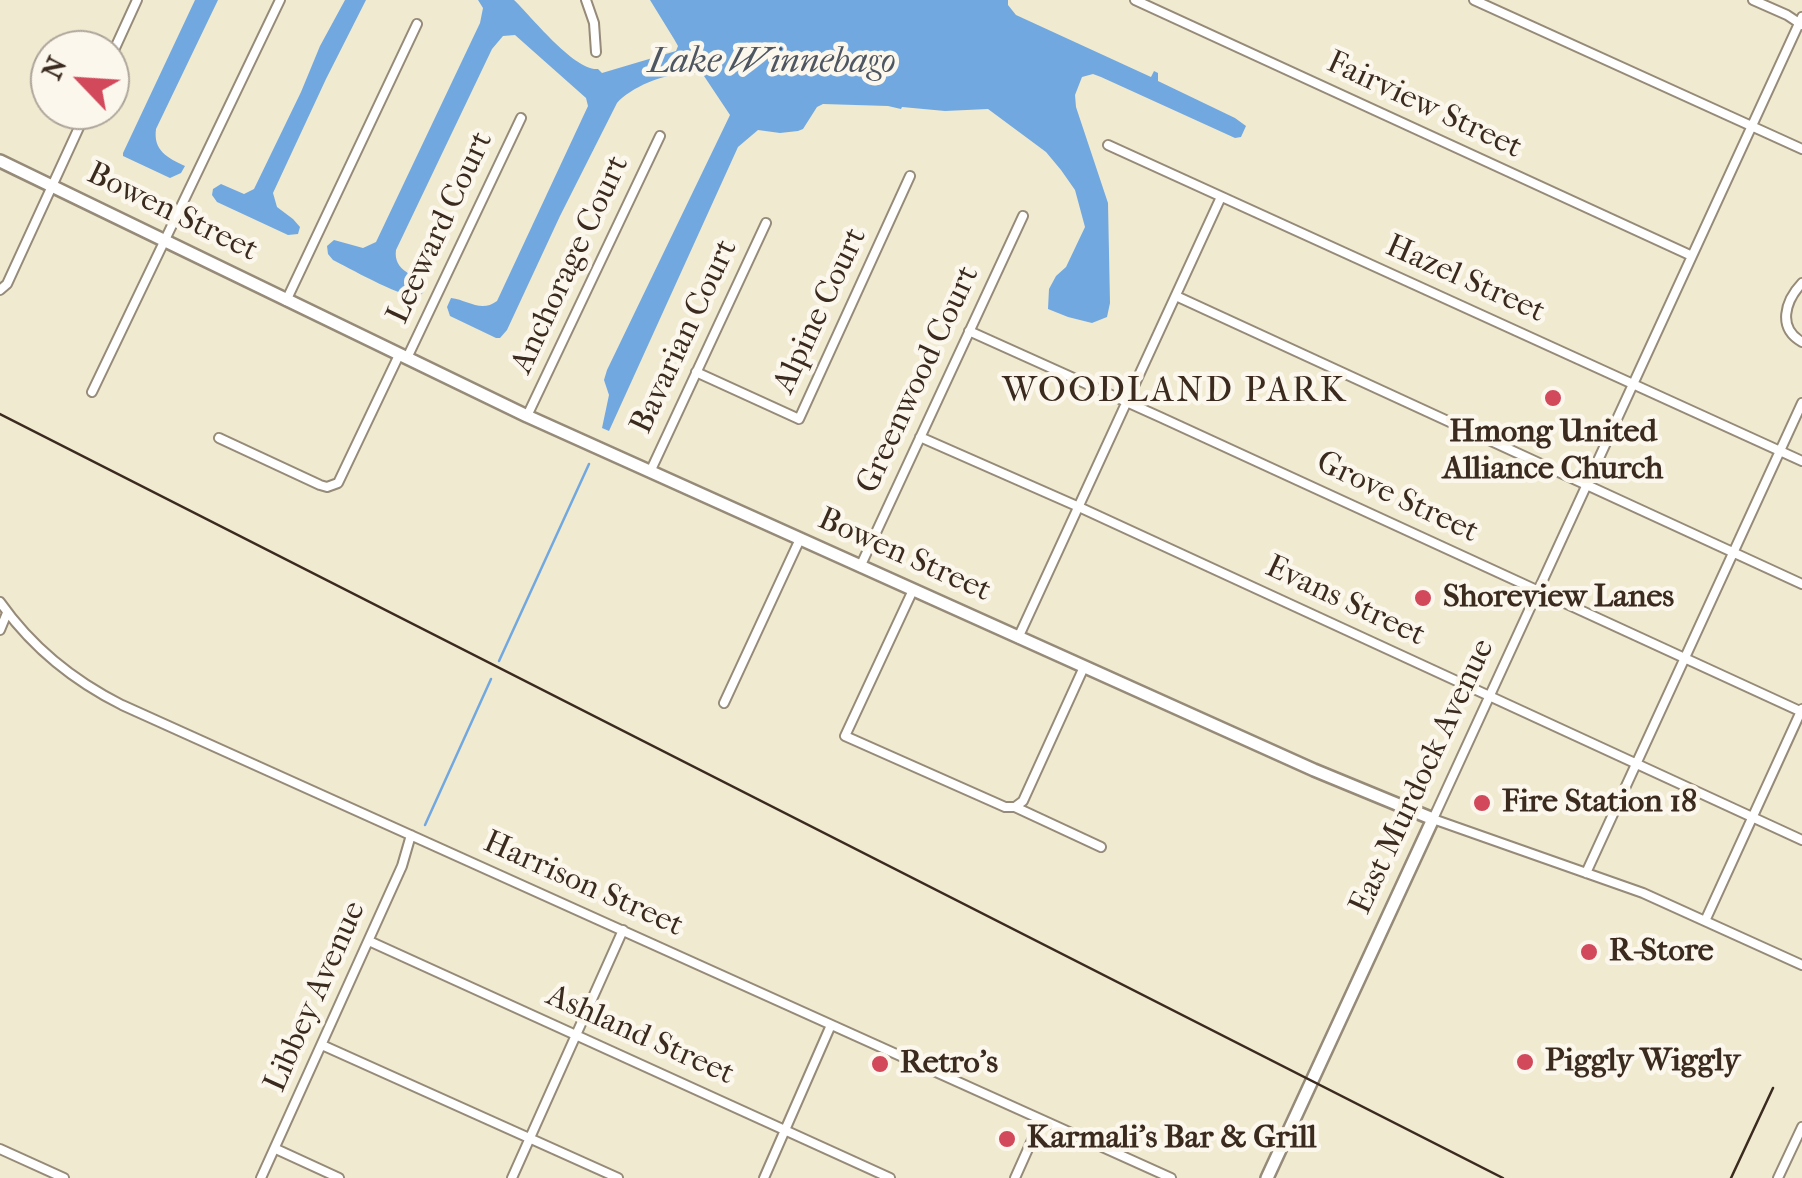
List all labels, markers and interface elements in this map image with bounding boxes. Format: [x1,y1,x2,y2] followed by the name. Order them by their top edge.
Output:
[30,30,130,130] north arrow
[648,42,896,84] water label: Lake Winnebago
[1320,44,1528,168] street label: Fairview Street
[35,51,74,85] text: N
[380,126,502,330] street label: Leeward Court
[504,150,638,380] street label: Anchorage Court
[80,155,264,271] street label: Bowen Street
[766,222,876,400] street label: Alpine Court
[1379,228,1551,332] street label: Hazel Street
[623,234,747,440] street label: Bavarian Court
[850,260,988,500] street label: Greenwood Court
[1002,371,1348,413] district label: WOODLAND PARK
[1542,387,1564,409] marker: Hmong United Alliance Church
[1443,414,1663,489] place label: Hmong United Alliance Church
[1310,444,1484,552] street label: Grove Street
[812,501,996,611] street label: Bowen Street
[1259,548,1431,656] street label: Evans Street
[1443,579,1674,617] place label: Shoreview Lanes
[1412,587,1434,609] marker: Shoreview Lanes
[1342,633,1504,921] street label: East Murdock Avenue
[1502,784,1697,822] place label: Fire Station 18
[1471,792,1493,814] marker: Fire Station 18
[477,824,689,946] street label: Harrison Street
[257,896,375,1098] street label: Libbey Avenue
[1609,933,1714,971] place label: R-Store
[1578,941,1600,963] marker: R-Store
[540,978,740,1094] street label: Ashland Street
[1545,1043,1740,1081] place label: Piggly Wiggly
[900,1045,998,1083] place label: Retro's
[1514,1051,1536,1073] marker: Piggly Wiggly
[869,1053,891,1075] marker: Retro's
[1027,1120,1317,1158] place label: Karmali's Bar & Grill
[996,1128,1018,1150] marker: Karmali's Bar & Grill

